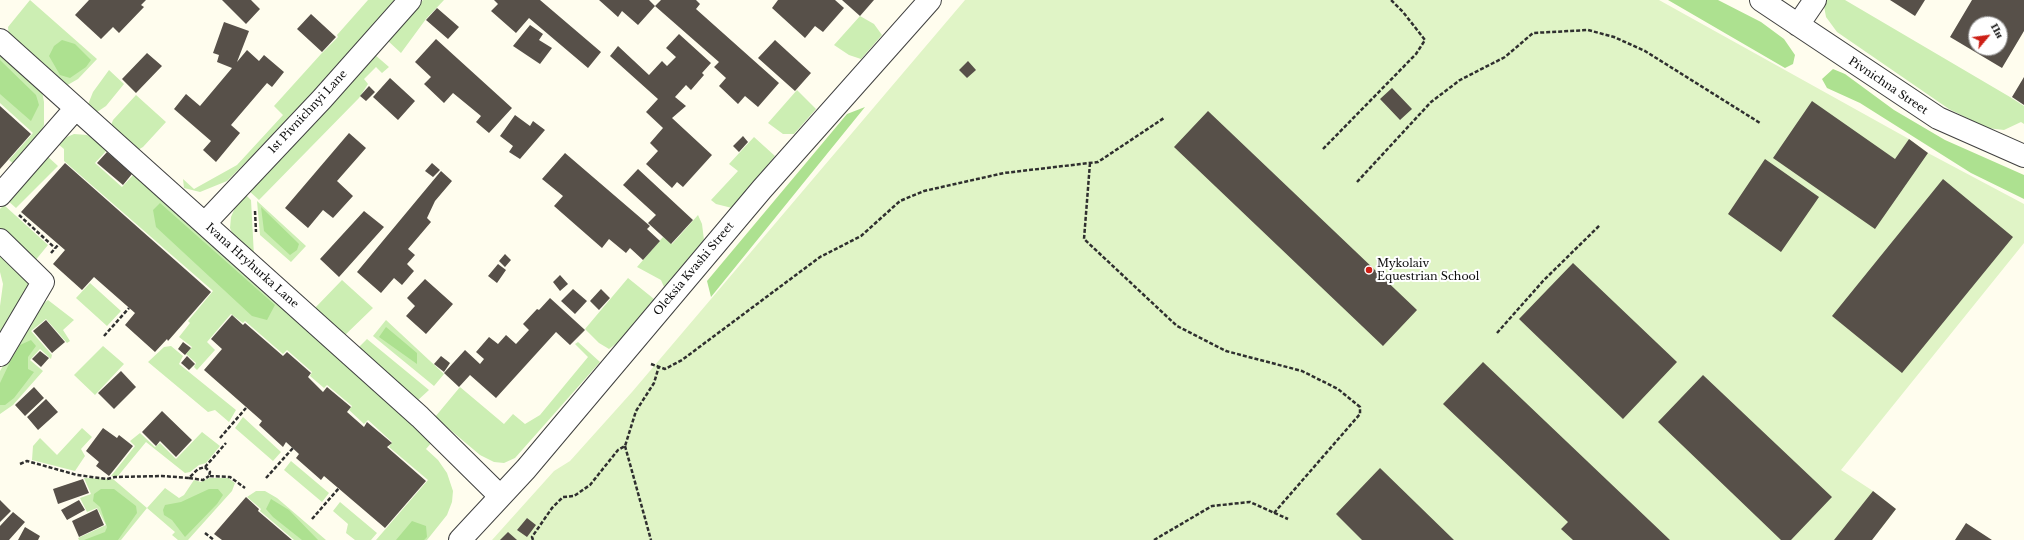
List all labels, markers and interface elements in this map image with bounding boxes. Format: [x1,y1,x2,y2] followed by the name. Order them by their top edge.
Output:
[1968,16,2008,56] north arrow
[1988,21,2007,41] text: Пн
[1846,55,1930,117] street label: Pivnichna Street
[266,68,350,156] street label: 1st Pivnichnyi Lane
[651,220,737,318] street label: Oleksia Kvashi Street
[203,221,301,311] street label: Ivana Hryhurka Lane
[1377,257,1479,283] place label: Mykolaiv Equestrian School
[1364,265,1374,275] marker: Mykolaiv Equestrian School

